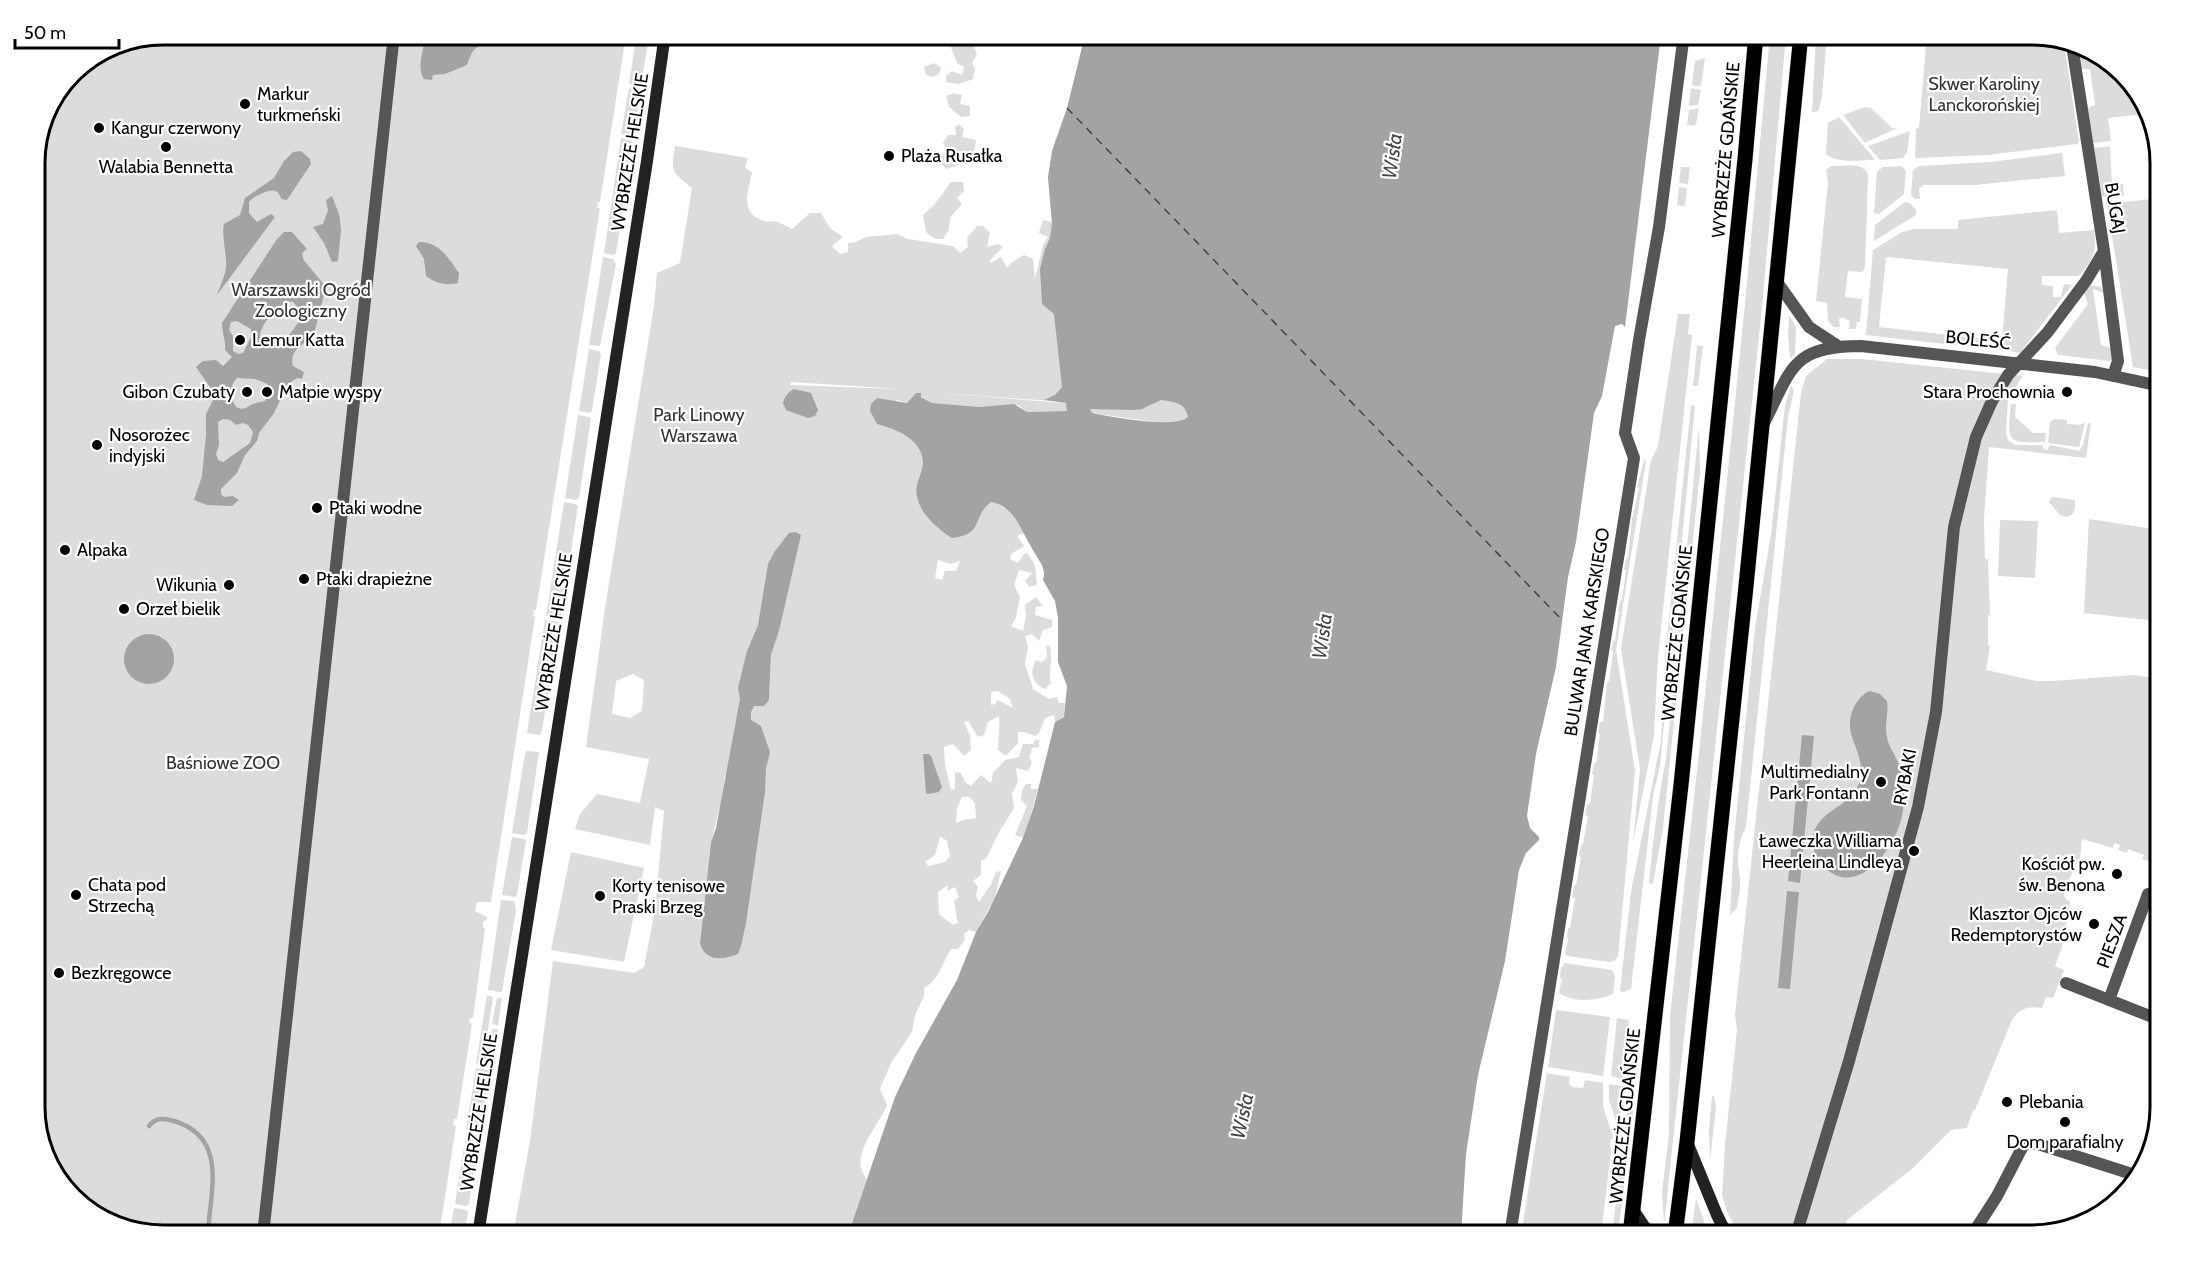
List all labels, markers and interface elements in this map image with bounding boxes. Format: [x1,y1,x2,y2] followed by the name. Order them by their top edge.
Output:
[15,12,118,50] scale bar
[24,22,66,44] text: 50 m
[1707,61,1745,239] street label: WYBRZEŻE GDAŃSKIE
[607,71,653,233] street label: WYBRZEŻE HELSKIE
[1928,73,2040,116] park label: Skwer Karoliny Lanckorońskiej
[257,83,341,126] place label: Markur turkmeński
[238,97,252,111] marker: Markur turkmeński
[111,117,241,139] place label: Kangur czerwony
[92,121,106,135] marker: Kangur czerwony
[1377,132,1407,180] water label: Wisła
[159,140,173,154] marker: Walabia Bennetta
[901,145,1003,167] place label: Plaża Rusałka
[882,149,896,163] marker: Plaża Rusałka
[99,156,234,178] place label: Walabia Bennetta
[2100,181,2130,235] street label: BUGAJ
[231,279,371,322] park label: Warszawski Ogród Zoologiczny
[1944,326,2012,354] street label: BOLEŚĆ
[252,329,345,351] place label: Lemur Katta
[233,333,247,347] marker: Lemur Katta
[123,381,235,403] place label: Gibon Czubaty
[279,381,382,403] place label: Małpie wyspy
[1923,381,2055,403] place label: Stara Prochownia
[240,385,254,399] marker: Gibon Czubaty
[260,385,274,399] marker: Małpie wyspy
[2060,385,2074,399] marker: Stara Prochownia
[653,404,745,447] park label: Park Linowy Warszawa
[109,424,190,467] place label: Nosorożec indyjski
[90,438,104,452] marker: Nosorożec indyjski
[329,497,422,519] place label: Ptaki wodne
[310,501,324,515] marker: Ptaki wodne
[1560,526,1614,738] street label: BULWAR JANA KARSKIEGO
[77,539,128,561] place label: Alpaka
[58,543,72,557] marker: Alpaka
[1657,544,1697,722] street label: WYBRZEŻE GDAŃSKIE
[531,551,577,713] street label: WYBRZEŻE HELSKIE
[316,568,432,590] place label: Ptaki drapieżne
[297,572,311,586] marker: Ptaki drapieżne
[156,574,217,596] place label: Wikunia
[222,578,236,592] marker: Wikunia
[136,598,221,620] place label: Orzeł bielik
[117,602,131,616] marker: Orzeł bielik
[1307,612,1337,660] water label: Wisła
[1889,747,1921,807] street label: RYBAKI
[166,752,280,774] park label: Baśniowe ZOO
[1761,761,1869,804] place label: Multimedialny Park Fontann
[1874,775,1888,789] marker: Multimedialny Park Fontann
[1759,830,1902,873] place label: Ławeczka Williama Heerleina Lindleya
[1907,844,1921,858] marker: Ławeczka Williama Heerleina Lindleya
[2018,853,2105,896] place label: Kościół pw. św. Benona
[2110,867,2124,881] marker: Kościół pw. św. Benona
[88,874,166,917] place label: Chata pod Strzechą
[612,875,725,918] place label: Korty tenisowe Praski Brzeg
[69,888,83,902] marker: Chata pod Strzechą
[593,889,607,903] marker: Korty tenisowe Praski Brzeg
[1950,903,2082,946] place label: Klasztor Ojców Redemptorystów
[2092,911,2132,971] street label: PIESZA
[2087,917,2101,931] marker: Klasztor Ojców Redemptorystów
[71,962,171,984] place label: Bezkręgowce
[52,966,66,980] marker: Bezkręgowce
[1605,1027,1645,1205] street label: WYBRZEŻE GDAŃSKIE
[456,1031,502,1193] street label: WYBRZEŻE HELSKIE
[1225,1091,1259,1141] water label: Wisła
[2019,1091,2084,1113] place label: Plebania
[2000,1095,2014,1109] marker: Plebania
[2058,1115,2072,1129] marker: Dom parafialny
[2006,1131,2124,1153] place label: Dom parafialny

